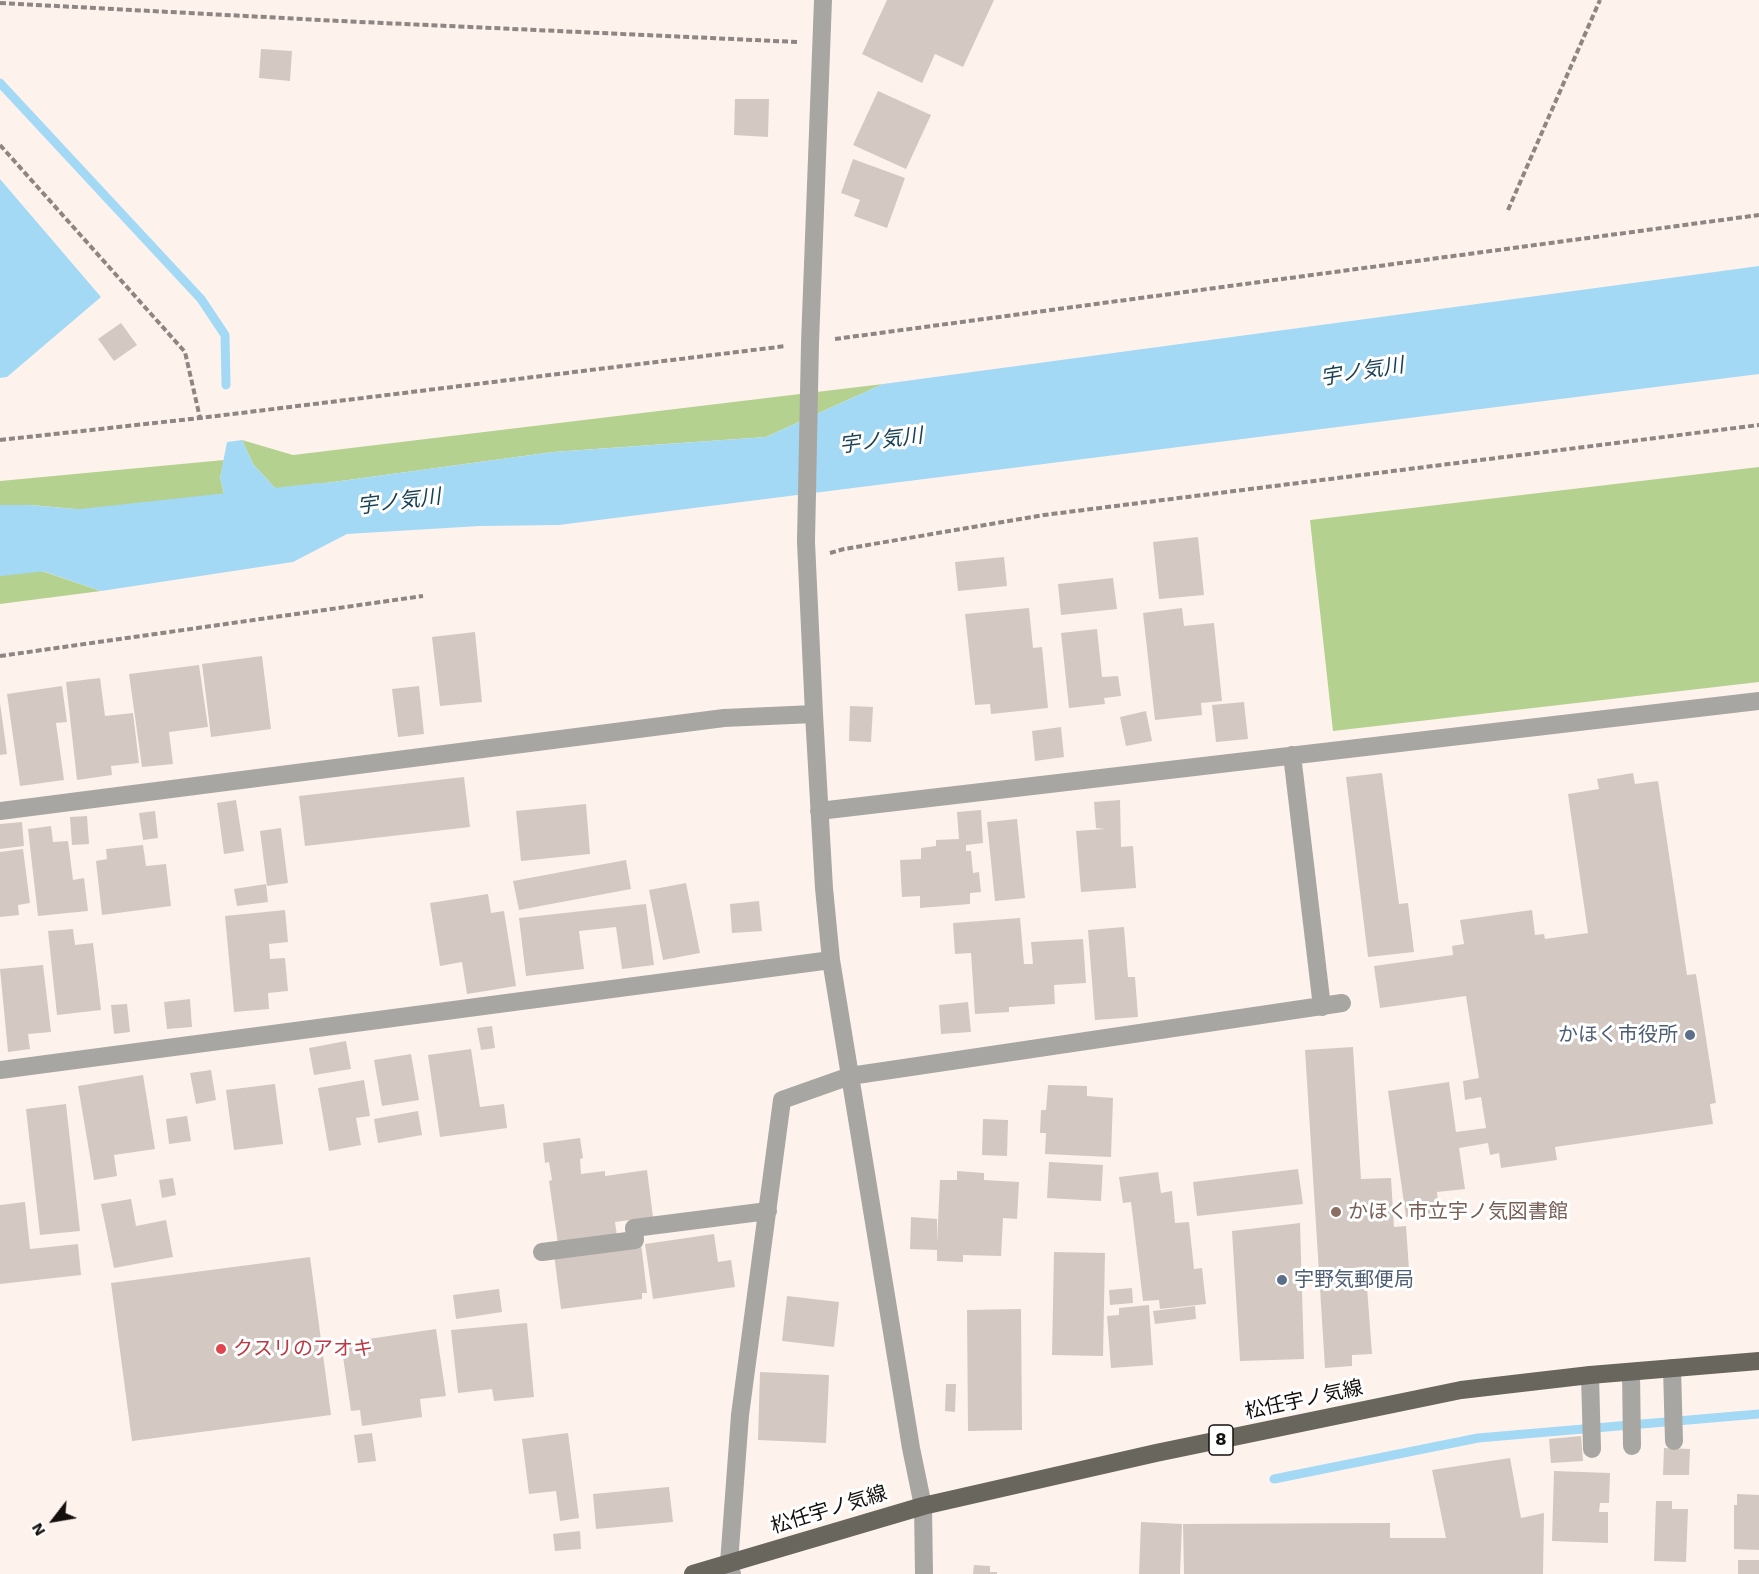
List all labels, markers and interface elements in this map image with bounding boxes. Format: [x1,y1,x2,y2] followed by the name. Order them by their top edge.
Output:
[1319,353,1405,391] water label: 宇ノ気川
[838,423,924,459] water label: 宇ノ気川
[356,484,442,520] water label: 宇ノ気川
[1558,1023,1678,1047] place label: かほく市役所
[1683,1028,1697,1042] marker: かほく市役所
[1348,1200,1568,1224] place label: かほく市立宇ノ気図書館
[1329,1205,1343,1219] marker: かほく市立宇ノ気図書館
[1294,1268,1414,1292] place label: 宇野気郵便局
[1275,1273,1289,1287] marker: 宇野気郵便局
[233,1337,373,1361] place label: クスリのアオキ
[214,1342,228,1356] marker: クスリのアオキ
[1243,1376,1365,1424] street label: 松任宇ノ気線
[1209,1425,1233,1455] road number: 8
[768,1481,890,1539] street label: 松任宇ノ気線
[24,1490,84,1550] north arrow
[27,1520,49,1540] text: N

